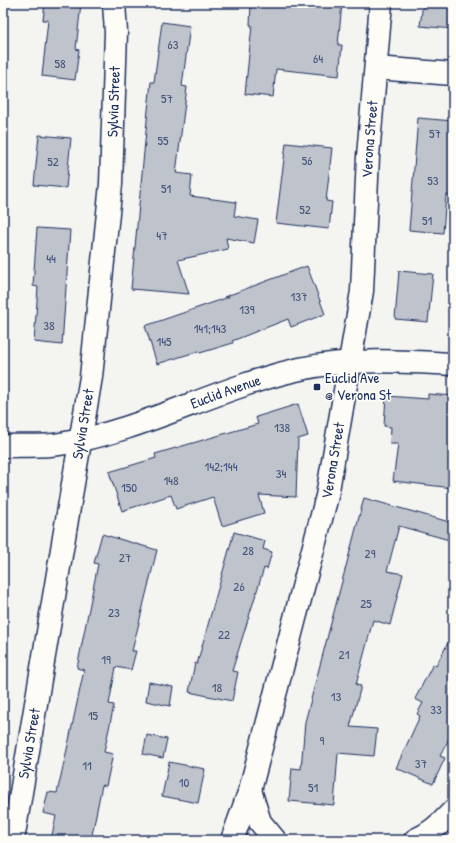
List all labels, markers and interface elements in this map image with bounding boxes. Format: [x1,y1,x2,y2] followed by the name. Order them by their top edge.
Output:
[167,35,179,53] house number: 63
[313,49,323,67] house number: 64
[54,54,66,72] house number: 58
[102,65,125,137] street label: Sylvia Street
[161,89,173,107] house number: 57
[356,99,383,178] street label: Verona Street
[429,124,441,142] house number: 57
[158,131,169,149] house number: 55
[302,151,312,169] house number: 56
[47,152,59,170] house number: 52
[427,171,439,189] house number: 53
[161,179,171,197] house number: 51
[299,200,311,218] house number: 52
[422,211,432,229] house number: 51
[156,226,168,244] house number: 47
[46,249,56,267] house number: 44
[291,287,307,305] house number: 137
[239,300,255,318] house number: 139
[43,316,55,334] house number: 38
[194,319,227,337] house number: 141;143
[156,332,172,350] house number: 145
[325,367,392,405] place label: Euclid Ave @ Verona St
[187,369,263,414] street label: Euclid Avenue
[312,382,322,392] marker: Euclid Ave @ Verona St
[66,386,99,461] street label: Sylvia Street
[274,418,290,436] house number: 138
[316,420,350,500] street label: Verona Street
[204,457,238,475] house number: 142;144
[276,464,286,482] house number: 34
[163,471,179,489] house number: 148
[121,478,137,496] house number: 150
[242,541,254,559] house number: 28
[365,544,376,562] house number: 29
[119,548,131,566] house number: 27
[233,577,245,595] house number: 26
[360,594,372,612] house number: 25
[108,603,120,621] house number: 23
[218,625,230,643] house number: 22
[339,645,350,663] house number: 21
[101,650,111,668] house number: 19
[212,678,223,696] house number: 18
[331,687,341,705] house number: 13
[430,700,442,718] house number: 33
[13,706,45,780] street label: Sylvia Street
[88,706,99,724] house number: 15
[320,731,325,749] house number: 9
[415,754,427,772] house number: 37
[82,756,92,774] house number: 11
[179,773,189,791] house number: 10
[308,778,318,796] house number: 51

